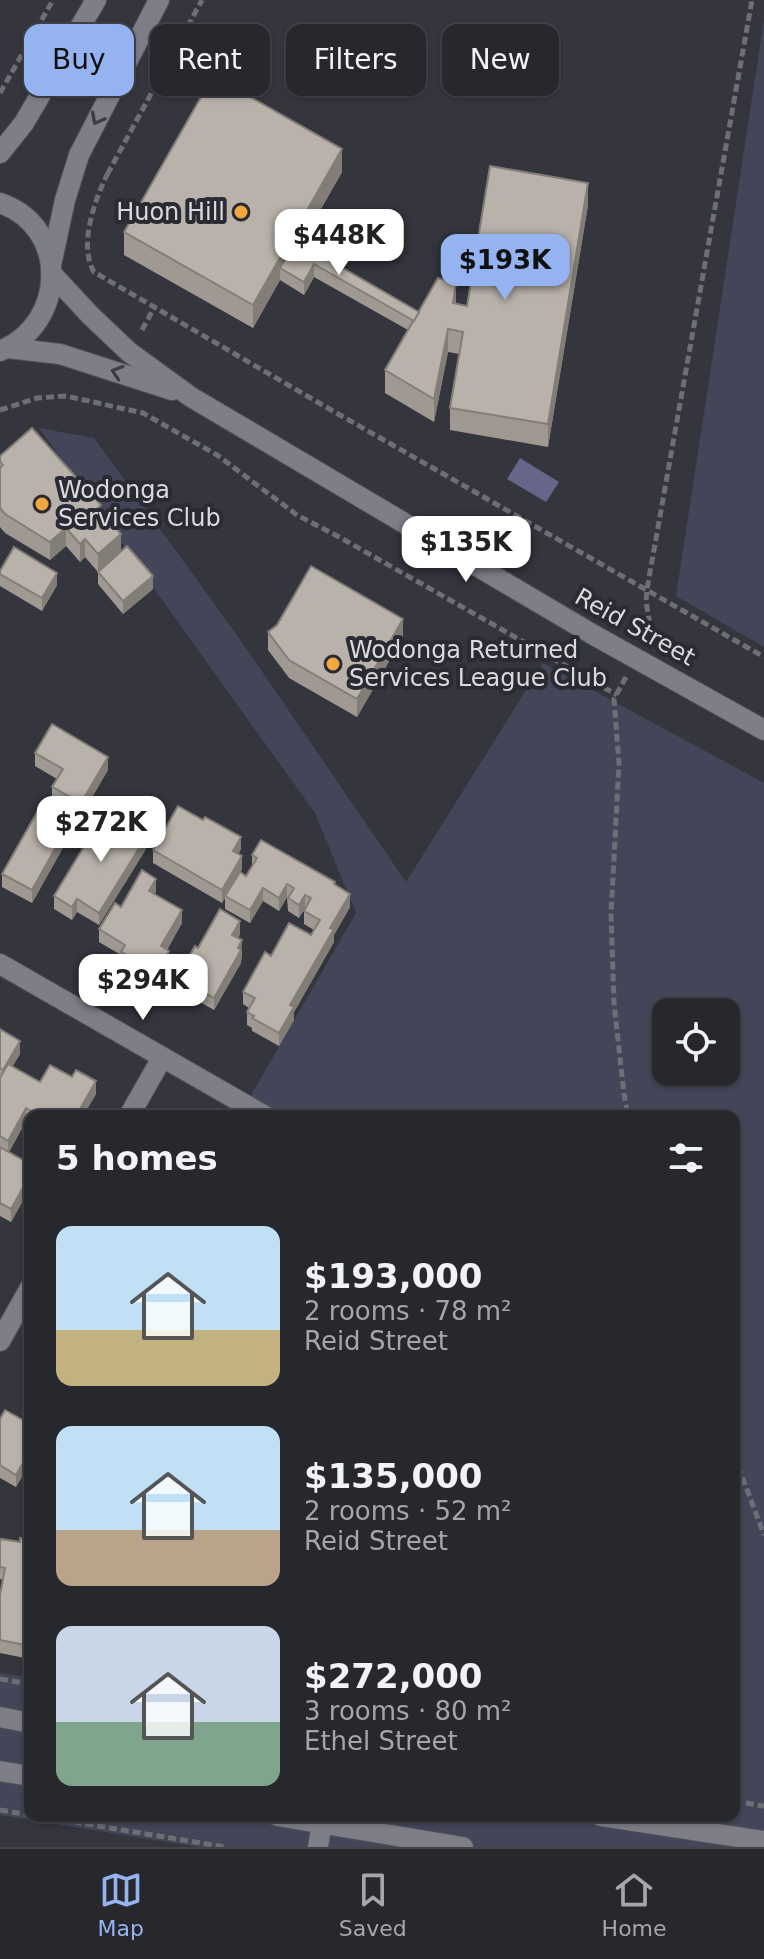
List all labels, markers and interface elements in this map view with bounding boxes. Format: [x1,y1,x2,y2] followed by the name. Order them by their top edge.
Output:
[24,24,134,96] chip: Buy
[150,24,270,96] chip: Rent
[286,24,426,96] chip: Filters
[442,24,559,96] chip: New
[91,110,106,125] one-way arrow
[116,198,225,226] place label: Huon Hill
[232,203,250,221] marker: Huon Hill
[283,209,395,277] pin: $448K
[293,220,385,250] text: $448K
[449,234,561,302] pin: $193K
[459,245,551,275] text: $193K
[111,365,124,381] one-way arrow
[58,476,221,532] place label: Wodonga Services Club
[33,495,51,513] marker: Wodonga Services Club
[410,516,522,584] pin: $135K
[420,527,512,557] text: $135K
[570,583,700,671] street label: Reid Street
[349,636,607,692] place label: Wodonga Returned Services League Club
[324,655,342,673] marker: Wodonga Returned Services League Club
[45,796,157,864] pin: $272K
[55,807,147,837] text: $272K
[87,954,199,1022] pin: $294K
[97,965,189,995] text: $294K
[652,998,740,1086] map controls
[652,998,740,1086] button: locate
[664,1136,708,1180] icon: filters
[56,1138,218,1178] text: 5 homes
[304,1256,483,1296] text: $193,000
[120,1258,216,1354] icon: home
[304,1296,512,1326] text: 2 rooms · 78 m²
[304,1326,448,1356] text: Reid Street
[304,1456,483,1496] text: $135,000
[120,1458,216,1554] icon: home
[304,1496,512,1526] text: 2 rooms · 52 m²
[304,1526,448,1556] text: Reid Street
[304,1656,483,1696] text: $272,000
[120,1658,216,1754] icon: home
[304,1696,512,1726] text: 3 rooms · 80 m²
[304,1726,458,1756] text: Ethel Street
[97,1868,144,1941] tab: Map
[339,1868,407,1941] tab: Saved
[602,1868,667,1941] tab: Home

